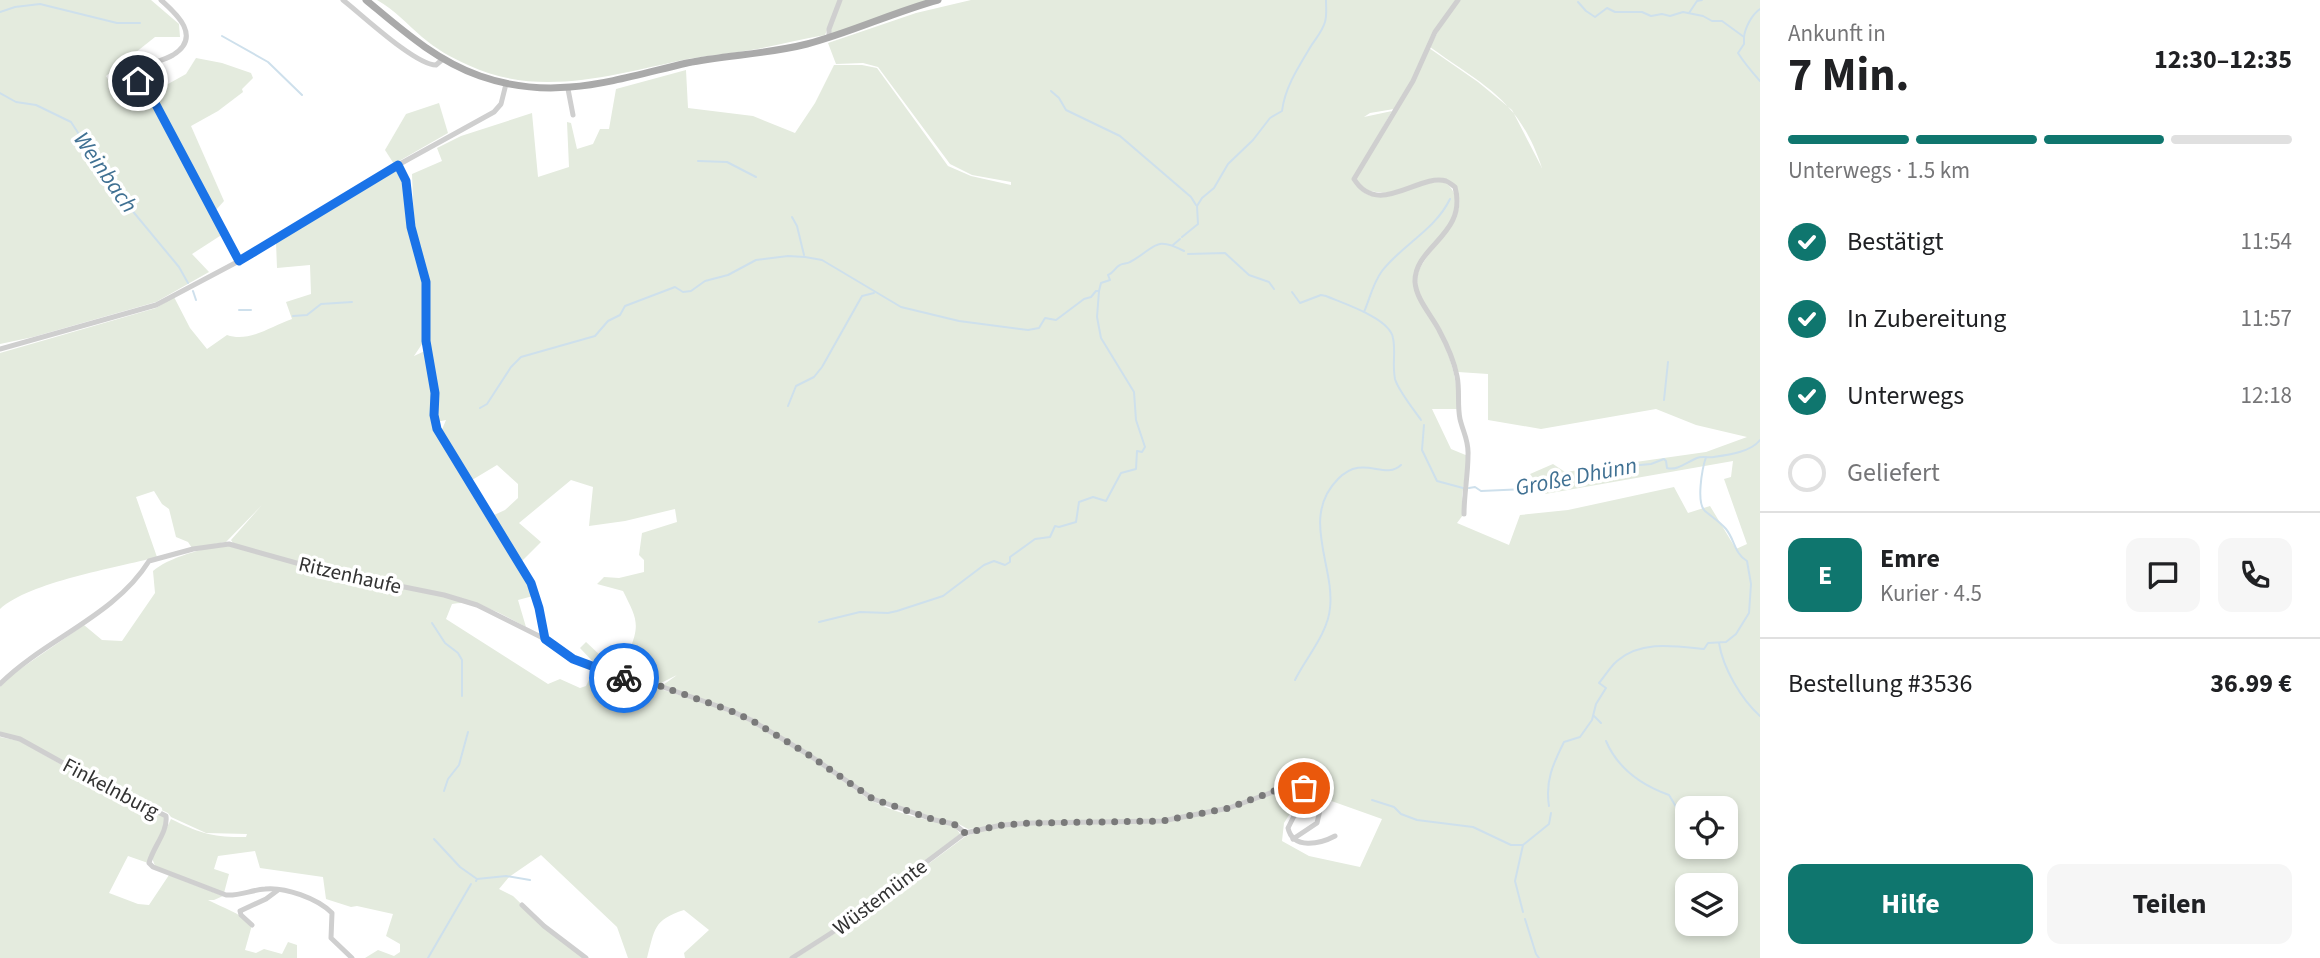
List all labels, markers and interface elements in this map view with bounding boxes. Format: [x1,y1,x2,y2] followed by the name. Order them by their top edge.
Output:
[1788,17,1886,50] text: Ankunft in
[2154,41,2292,78] text: 12:30–12:35
[1788,43,1909,108] text: 7 Min.
[108,51,168,111] pin
[119,62,157,100] icon: home
[66,125,146,220] water label: Weinbach
[1788,154,1970,187] text: Unterwegs · 1.5 km
[1788,223,1826,261] icon: check
[1847,223,1944,260] text: Bestätigt
[2241,225,2292,258] text: 11:54
[1788,300,1826,338] icon: check
[1847,300,2006,337] text: In Zubereitung
[2241,302,2292,335] text: 11:57
[1788,377,1826,415] icon: check
[1847,377,1964,414] text: Unterwegs
[2241,379,2292,412] text: 12:18
[1512,449,1640,504] water label: Große Dhünn
[1847,454,1940,491] text: Geliefert
[2126,538,2200,612] button: chat
[2218,538,2292,612] button: phone
[1880,540,1940,577] text: Emre
[296,549,404,601] street label: Ritzenhaufe
[1818,557,1832,594] text: E
[1880,577,1982,610] text: Kurier · 4.5
[589,643,659,713] courier
[605,659,643,697] icon: bike
[1788,665,1972,702] text: Bestellung #3536
[2210,665,2292,702] text: 36.99 €
[58,750,165,826] street label: Finkelnburg
[1274,758,1334,818] pin
[1285,769,1323,807] icon: bag
[1675,796,1738,936] map controls
[1675,796,1738,859] button: locate
[827,852,933,942] street label: Wüstemünte
[1788,864,2033,944] button: Hilfe
[2047,864,2292,944] button: Teilen
[1675,873,1738,936] button: layers

